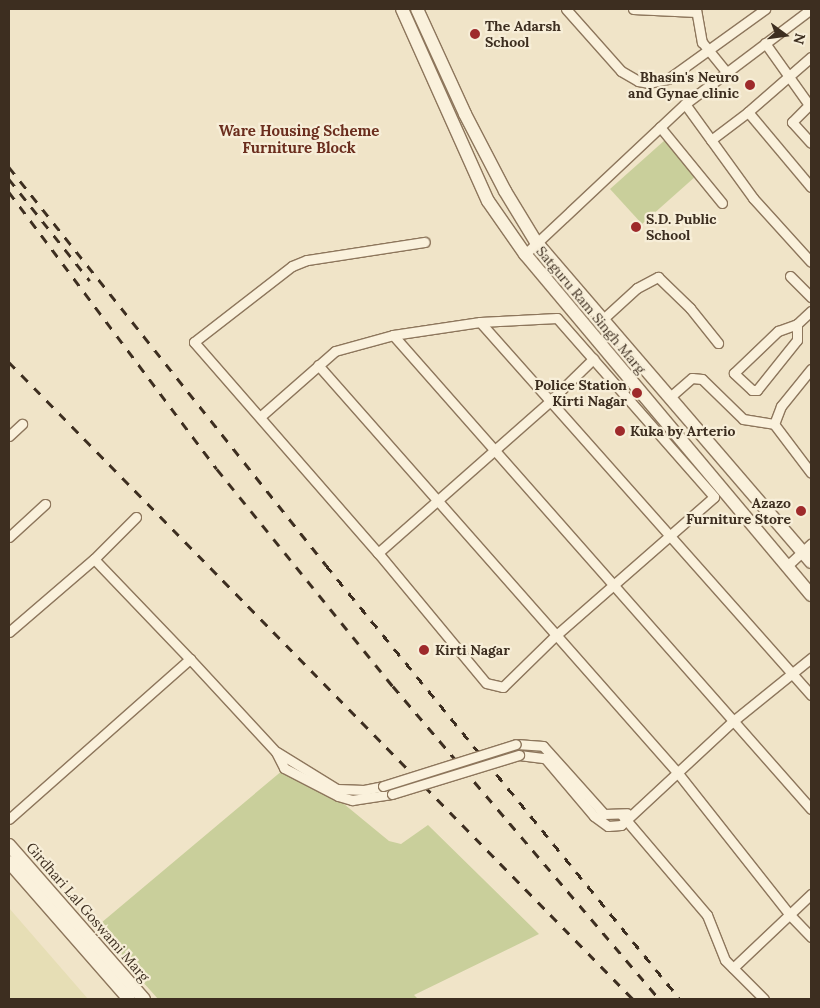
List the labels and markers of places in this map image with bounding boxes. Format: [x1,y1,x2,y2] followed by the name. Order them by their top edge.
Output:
[485,18,561,50] place label: The Adarsh School
[469,28,481,40] marker: The Adarsh School
[628,69,739,102] place label: Bhasin's Neuro and Gynae clinic
[743,78,757,92] marker: Bhasin's Neuro and Gynae clinic
[646,211,717,243] place label: S.D. Public School
[630,221,642,233] marker: S.D. Public School
[534,377,627,410] place label: Police Station Kirti Nagar
[631,387,643,399] marker: Police Station Kirti Nagar
[630,423,735,439] place label: Kuka by Arterio
[614,425,626,437] marker: Kuka by Arterio
[686,495,791,528] place label: Azazo Furniture Store
[795,505,807,517] marker: Azazo Furniture Store
[435,642,510,658] place label: Kirti Nagar
[417,643,431,657] marker: Kirti Nagar

